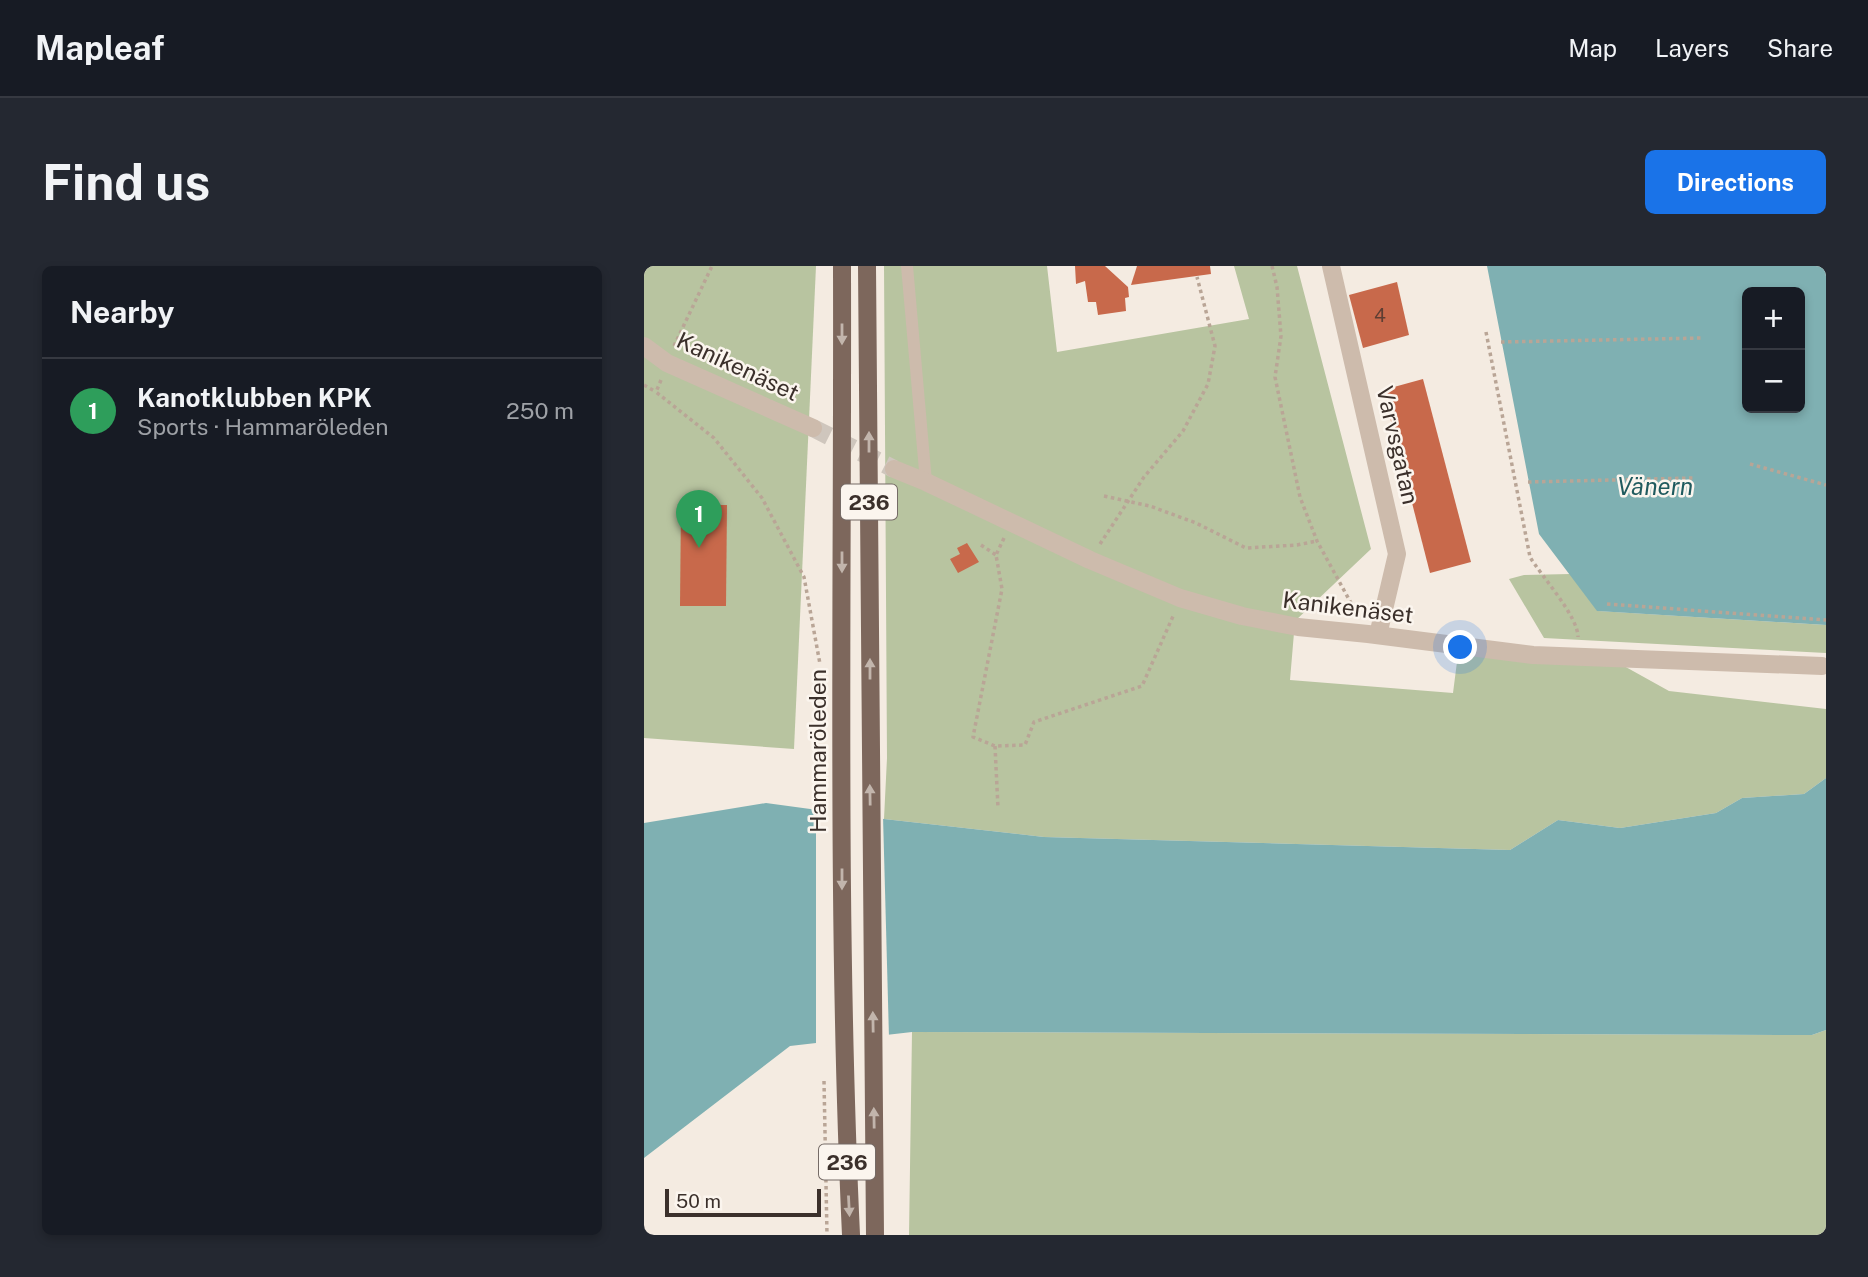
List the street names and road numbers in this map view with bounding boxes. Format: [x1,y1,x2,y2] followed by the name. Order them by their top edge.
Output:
[673,326,803,406] street label: Kanikenäset
[1371,383,1425,507] street label: Varvsgatan
[841,484,897,520] road number: 236
[1281,586,1415,628] street label: Kanikenäset
[804,669,831,833] street label: Hammaröleden
[819,1144,875,1180] road number: 236

